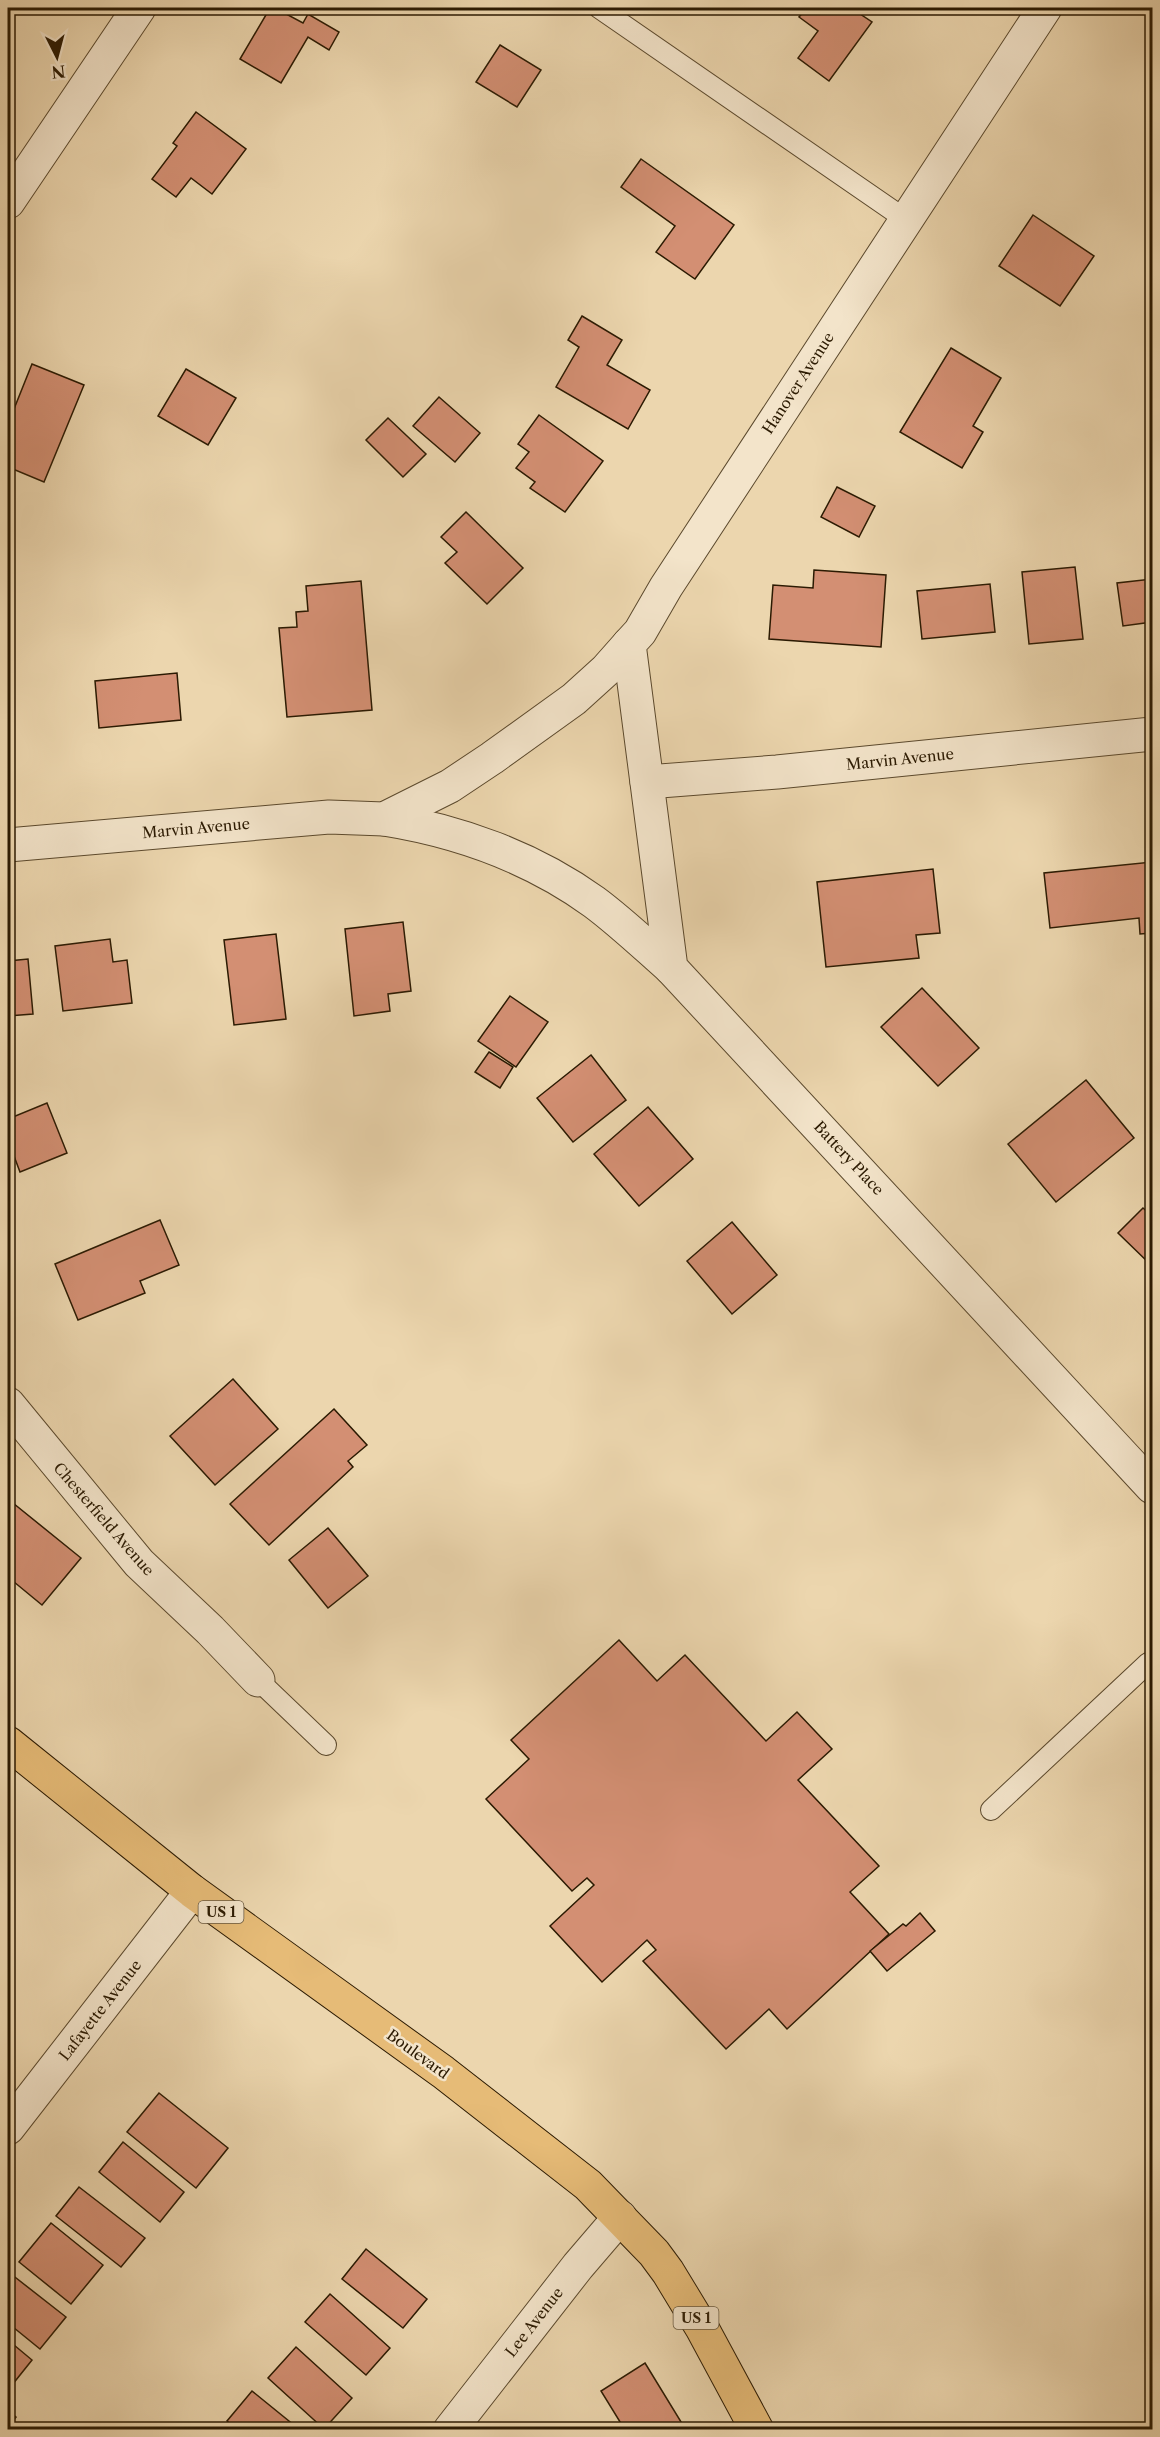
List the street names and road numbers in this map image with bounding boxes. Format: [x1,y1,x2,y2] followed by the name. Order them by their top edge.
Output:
[758,328,838,438] street label: Hanover Avenue
[845,744,955,774] street label: Marvin Avenue
[141,814,251,842] street label: Marvin Avenue
[810,1117,888,1199] street label: Battery Place
[50,1458,158,1580] street label: Chesterfield Avenue
[198,1901,244,1923] road number: US 1
[55,1956,145,2064] street label: Lafayette Avenue
[383,2025,453,2083] street label: Boulevard
[501,2283,567,2361] street label: Lee Avenue
[674,2307,718,2329] road number: US 1

